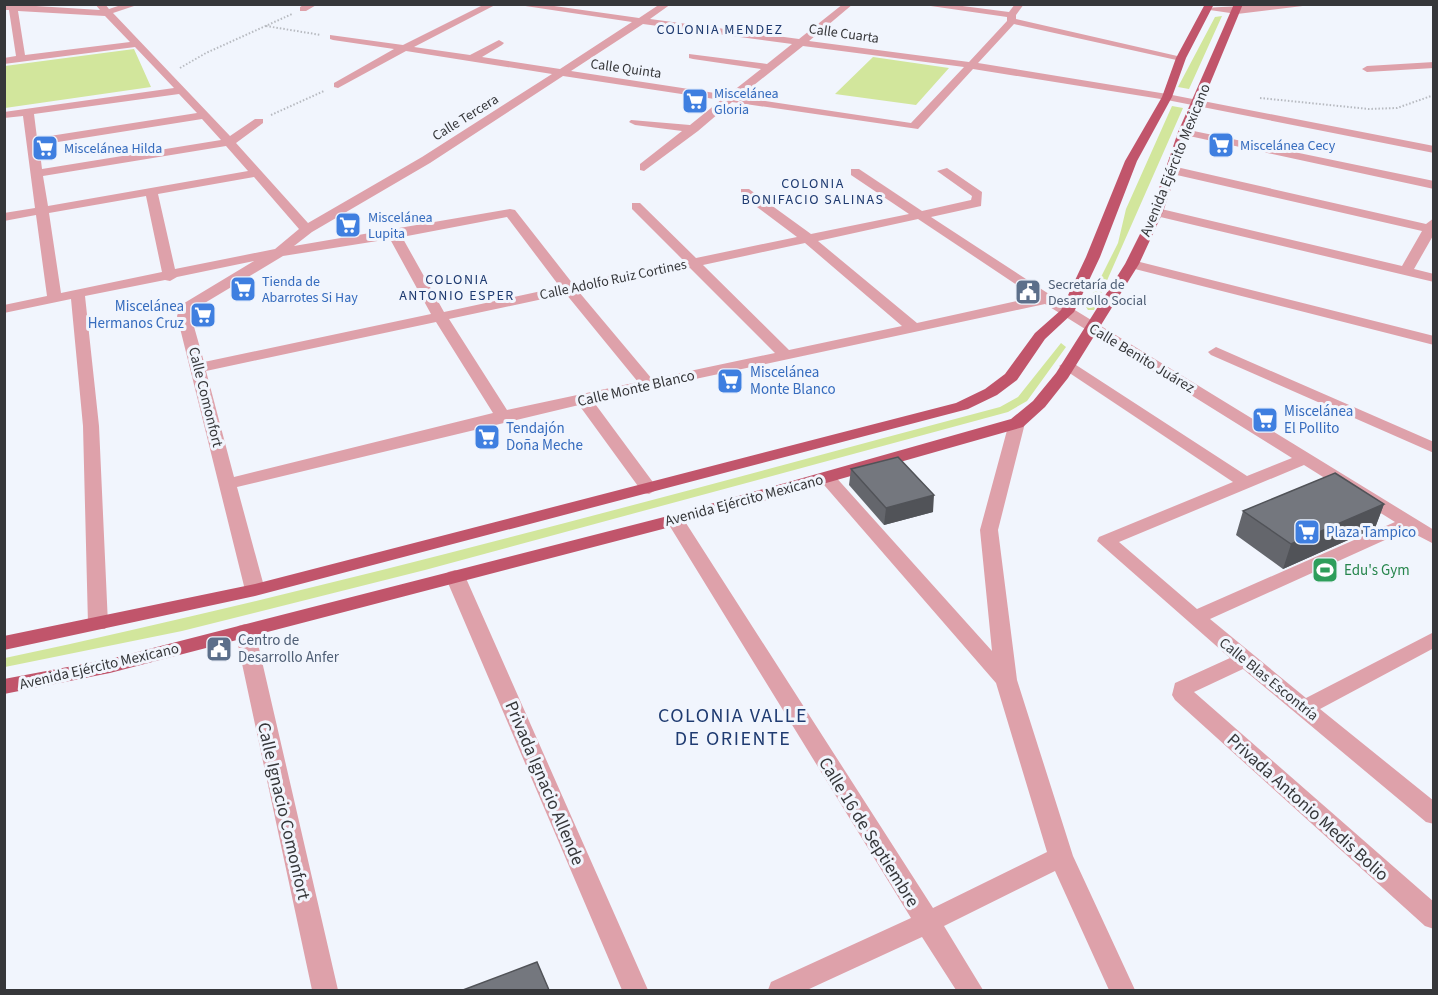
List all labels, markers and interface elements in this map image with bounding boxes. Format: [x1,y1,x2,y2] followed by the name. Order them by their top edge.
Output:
[807,19,880,49] street label: Calle Cuarta
[657,20,783,40] district label: COLONIA MENDEZ
[589,54,663,84] street label: Calle Quinta
[1135,81,1216,240] street label: Avenida Ejército Mexicano
[714,84,779,120] place label: Miscelánea Gloria
[680,86,710,116] supermarket icon: Miscelánea Gloria
[429,90,503,146] street label: Calle Tercera
[1206,130,1236,160] supermarket icon: Miscelánea Cecy
[30,133,60,163] supermarket icon: Miscelánea Hilda
[1240,136,1336,156] place label: Miscelánea Cecy
[64,139,162,159] place label: Miscelánea Hilda
[741,174,885,210] district label: COLONIA BONIFACIO SALINAS
[368,208,433,244] place label: Miscelánea Lupita
[333,210,363,240] supermarket icon: Miscelánea Lupita
[538,255,689,305] street label: Calle Adolfo Ruiz Cortines
[399,270,515,306] district label: COLONIA ANTONIO ESPER
[262,272,358,308] place label: Tienda de Abarrotes Si Hay
[228,274,258,304] supermarket icon: Tienda de Abarrotes Si Hay
[1048,275,1147,311] place label: Secretaría de Desarrollo Social
[1013,277,1043,307] public building icon: Secretaría de Desarrollo Social
[88,296,184,334] place label: Miscelánea Hermanos Cruz
[188,300,218,330] supermarket icon: Miscelánea Hermanos Cruz
[1085,318,1199,398] street label: Calle Benito Juárez
[183,345,228,449] street label: Calle Comonfort
[750,362,836,400] place label: Miscelánea Monte Blanco
[575,365,697,412] street label: Calle Monte Blanco
[715,366,745,396] supermarket icon: Miscelánea Monte Blanco
[1284,401,1353,439] place label: Miscelánea El Pollito
[1250,405,1280,435] supermarket icon: Miscelánea El Pollito
[506,418,583,456] place label: Tendajón Doña Meche
[472,422,502,452] supermarket icon: Tendajón Doña Meche
[663,469,826,532] street label: Avenida Ejército Mexicano
[1292,517,1322,547] supermarket icon: Plaza Tampico
[1326,522,1416,543] place label: Plaza Tampico
[1310,555,1340,585] sports icon: Edu's Gym
[1344,560,1410,581] place label: Edu's Gym
[238,630,340,668] place label: Centro de Desarrollo Anfer
[1215,633,1323,726] street label: Calle Blas Escontría
[204,634,234,664] public building icon: Centro de Desarrollo Anfer
[17,638,181,695] street label: Avenida Ejército Mexicano
[499,697,590,869] street label: Privada Ignacio Allende
[658,702,808,753] district label: COLONIA VALLE DE ORIENTE
[251,720,316,902] street label: Calle Ignacio Comonfort
[1221,728,1394,887] street label: Privada Antonio Medis Bolio
[812,752,925,912] street label: Calle 16 de Septiembre

